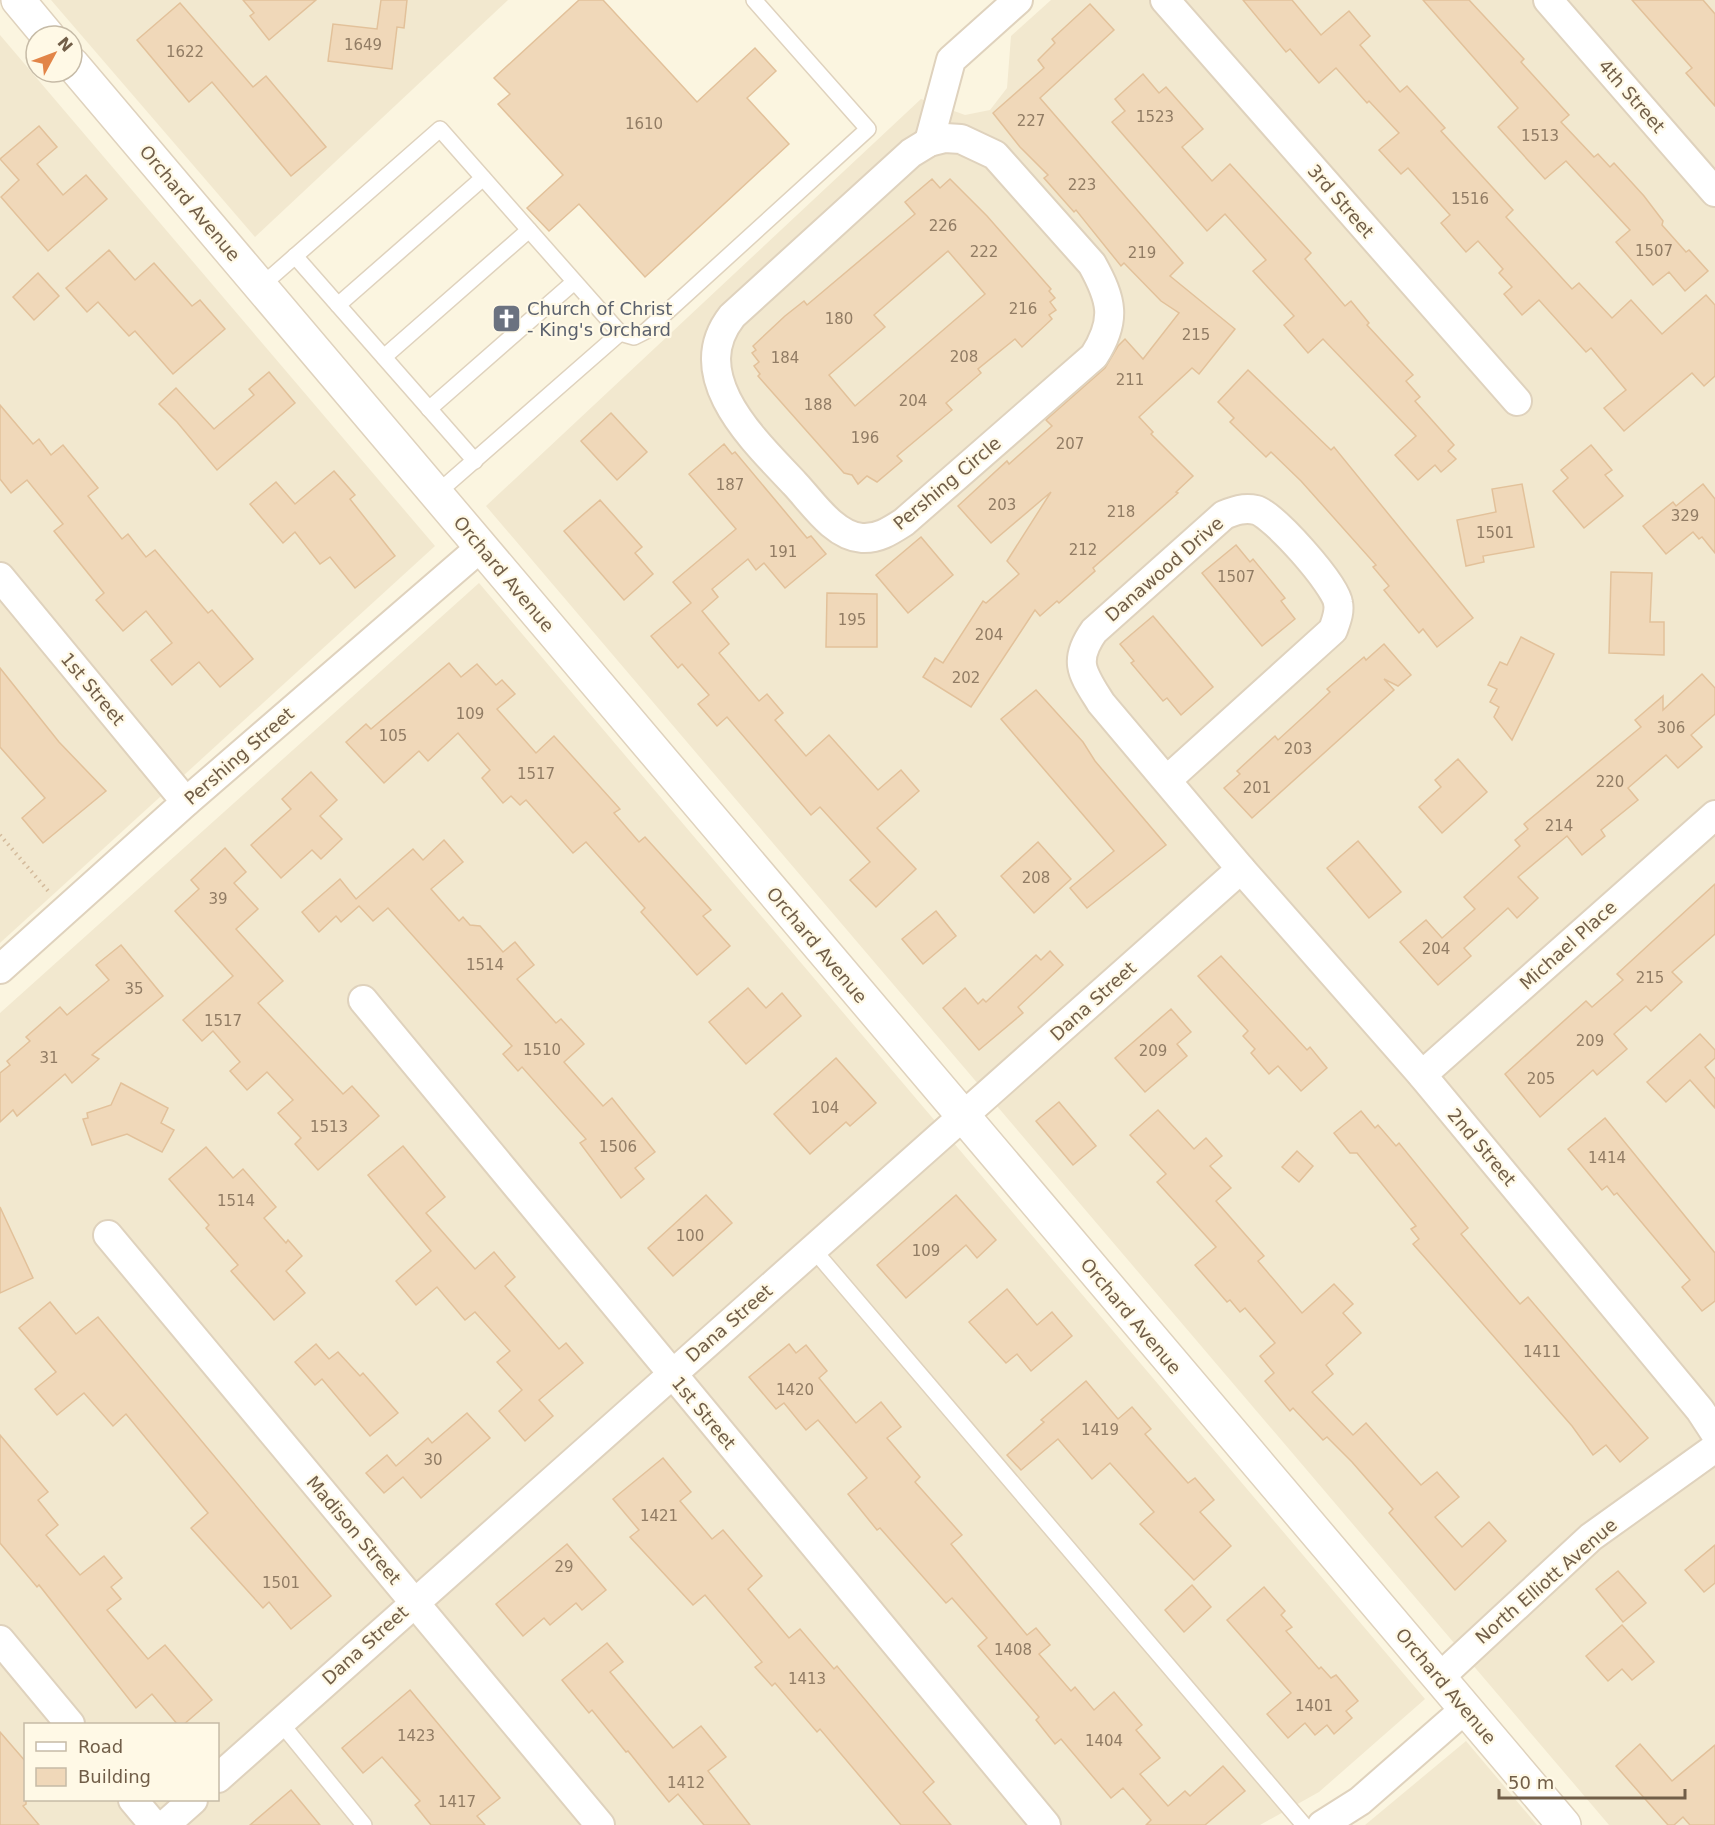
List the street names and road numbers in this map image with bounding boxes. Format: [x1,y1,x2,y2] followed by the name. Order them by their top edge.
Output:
[1594,55,1670,137] street label: 4th Street
[135,141,245,265] street label: Orchard Avenue
[1303,160,1379,242] street label: 3rd Street
[889,432,1005,534] street label: Pershing Circle
[449,512,559,636] street label: Orchard Avenue
[1101,512,1227,626] street label: Danawood Drive
[57,648,129,730] street label: 1st Street
[180,703,298,809] street label: Pershing Street
[762,883,872,1007] street label: Orchard Avenue
[1515,896,1621,994] street label: Michael Place
[1046,957,1140,1045] street label: Dana Street
[1444,1104,1520,1190] street label: 2nd Street
[1076,1254,1186,1378] street label: Orchard Avenue
[681,1280,777,1366] street label: Dana Street
[668,1372,740,1454] street label: 1st Street
[303,1471,405,1589] street label: Madison Street
[1471,1514,1621,1648] street label: North Elliott Avenue
[318,1601,412,1689] street label: Dana Street
[1391,1624,1501,1748] street label: Orchard Avenue

